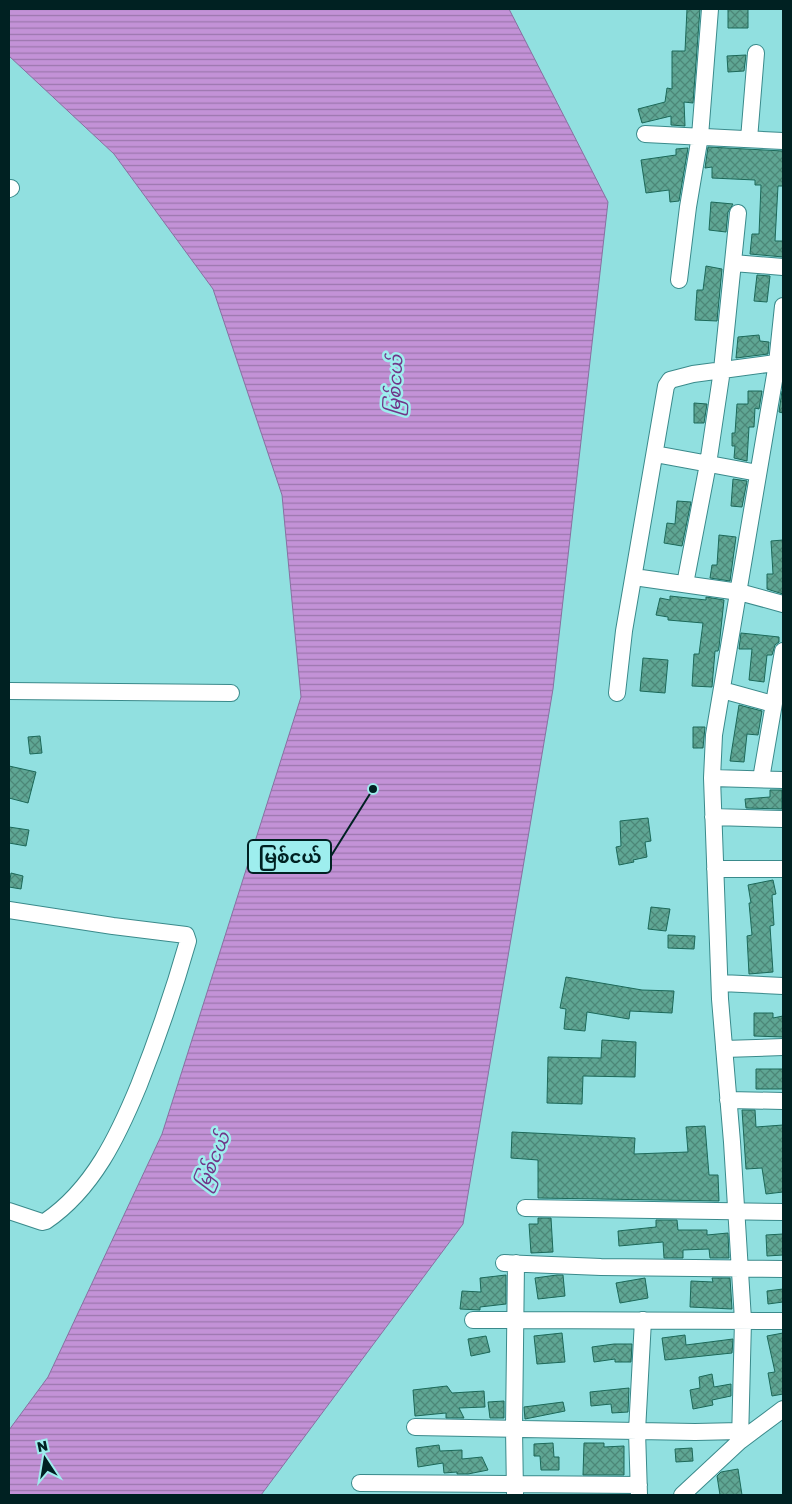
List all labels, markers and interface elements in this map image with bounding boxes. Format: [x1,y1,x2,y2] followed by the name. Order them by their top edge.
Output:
[380,352,412,416] water label: မြစ်ငယ်
[248,840,331,873] callout: မြစ်ငယ်
[259,845,321,871] text: မြစ်ငယ်
[189,1126,239,1195] water label: မြစ်ငယ်
[20,1434,70,1484] north arrow
[35,1436,49,1455] text: N

